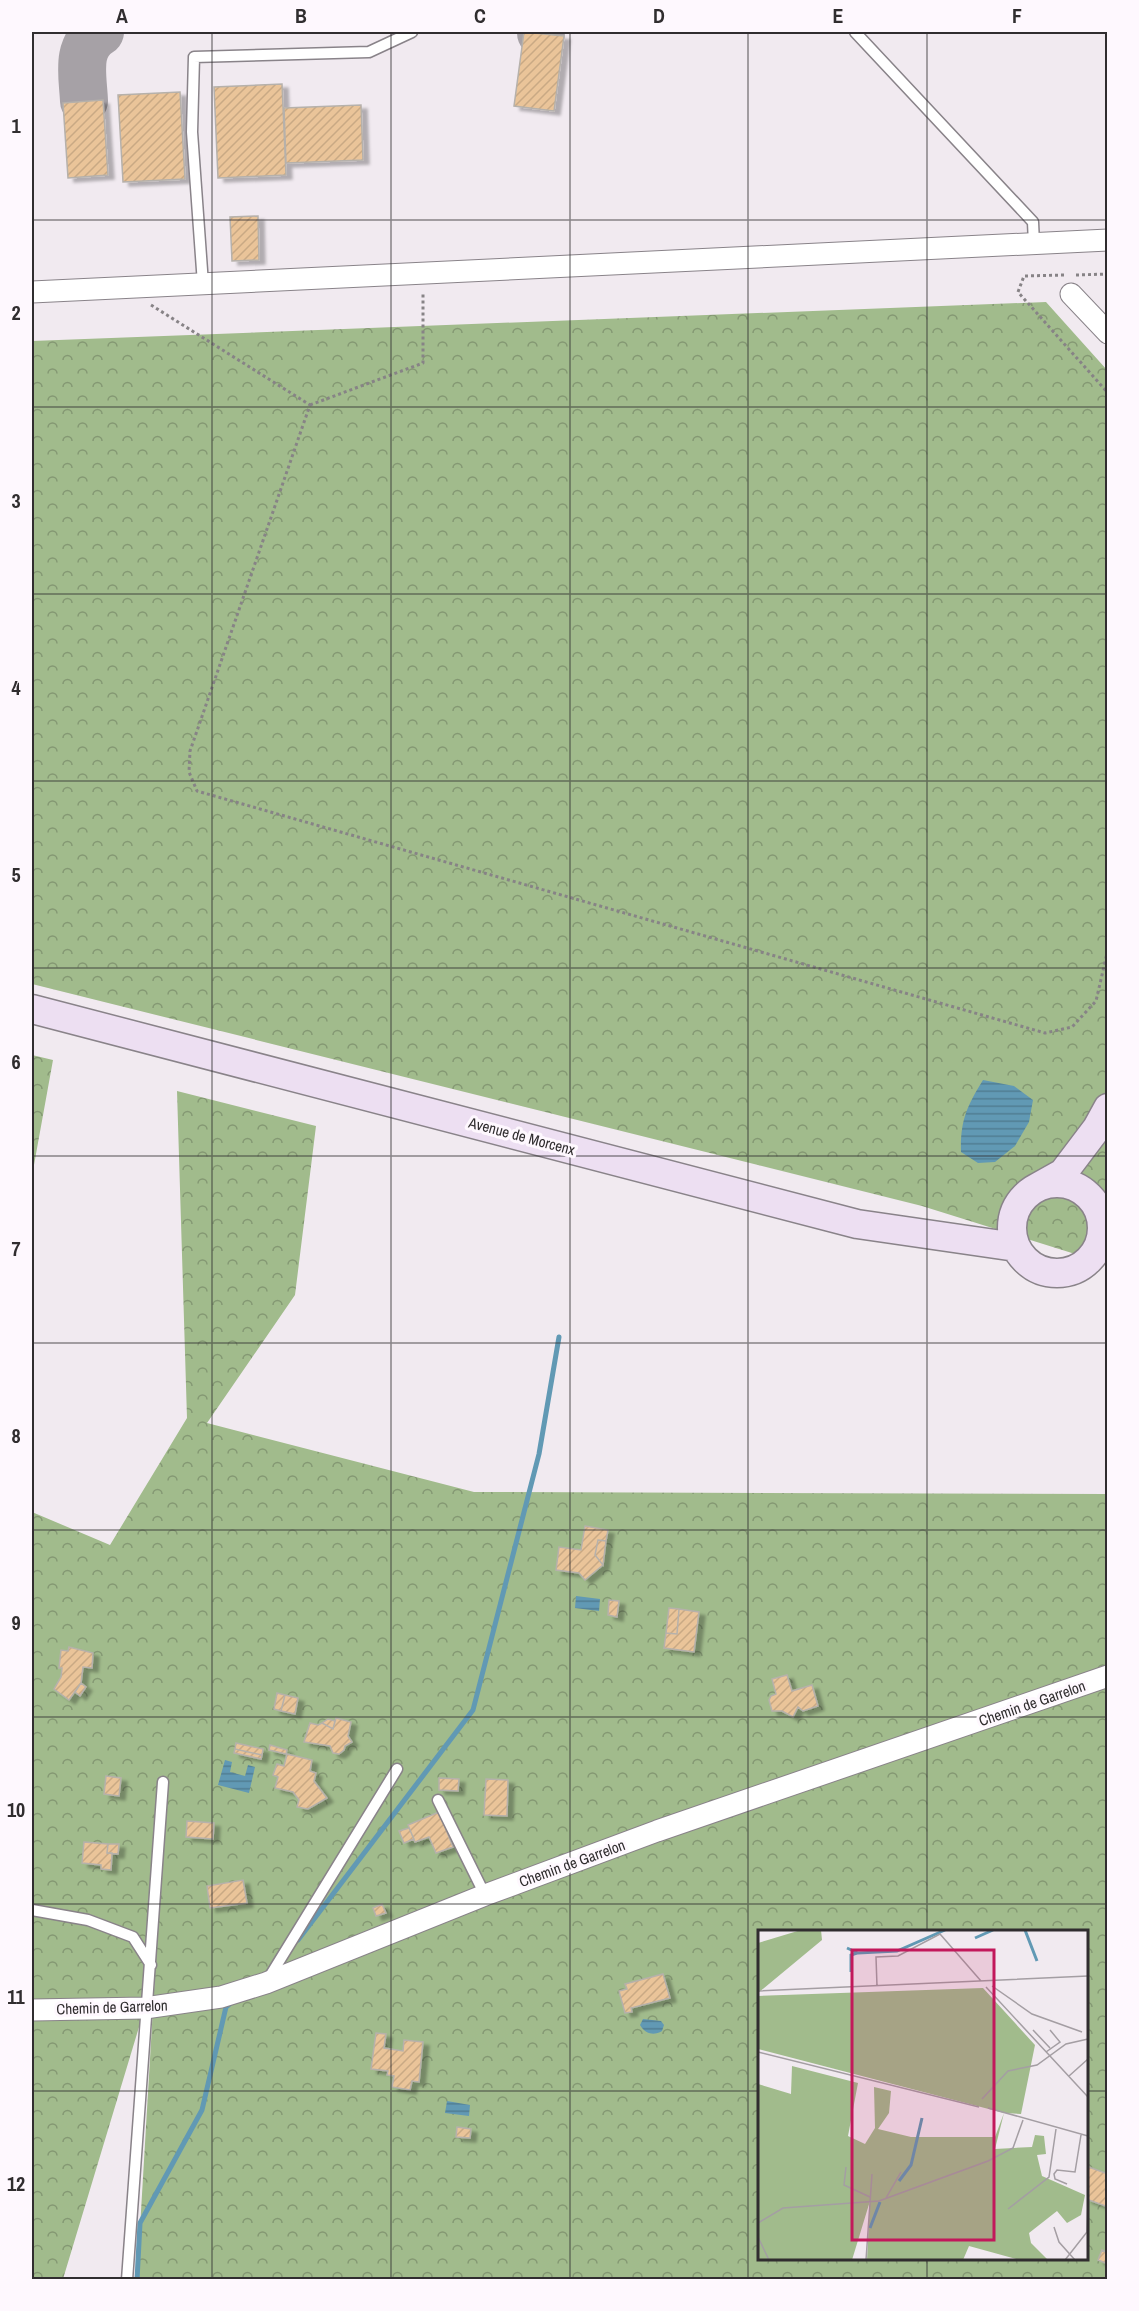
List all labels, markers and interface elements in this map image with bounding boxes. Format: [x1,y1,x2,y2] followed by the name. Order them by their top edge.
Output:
[116,2,128,29] text: A
[295,2,307,29] text: B
[474,2,486,29] text: C
[653,2,665,29] text: D
[833,2,844,29] text: E
[1012,2,1022,29] text: F
[11,112,21,139] text: 1
[11,299,21,326] text: 2
[11,487,21,514] text: 3
[11,674,21,701] text: 4
[11,861,21,888] text: 5
[11,1048,21,1075] text: 6
[466,1111,578,1160] street label: Avenue de Morcenx
[11,1235,21,1262] text: 7
[11,1422,21,1449] text: 8
[11,1609,21,1636] text: 9
[976,1675,1088,1731] street label: Chemin de Garrelon
[7,1796,25,1823] text: 10
[516,1834,628,1892] street label: Chemin de Garrelon
[758,1930,1088,2260] inset map
[7,1983,26,2010] text: 11
[56,1995,168,2019] street label: Chemin de Garrelon
[7,2170,25,2197] text: 12

